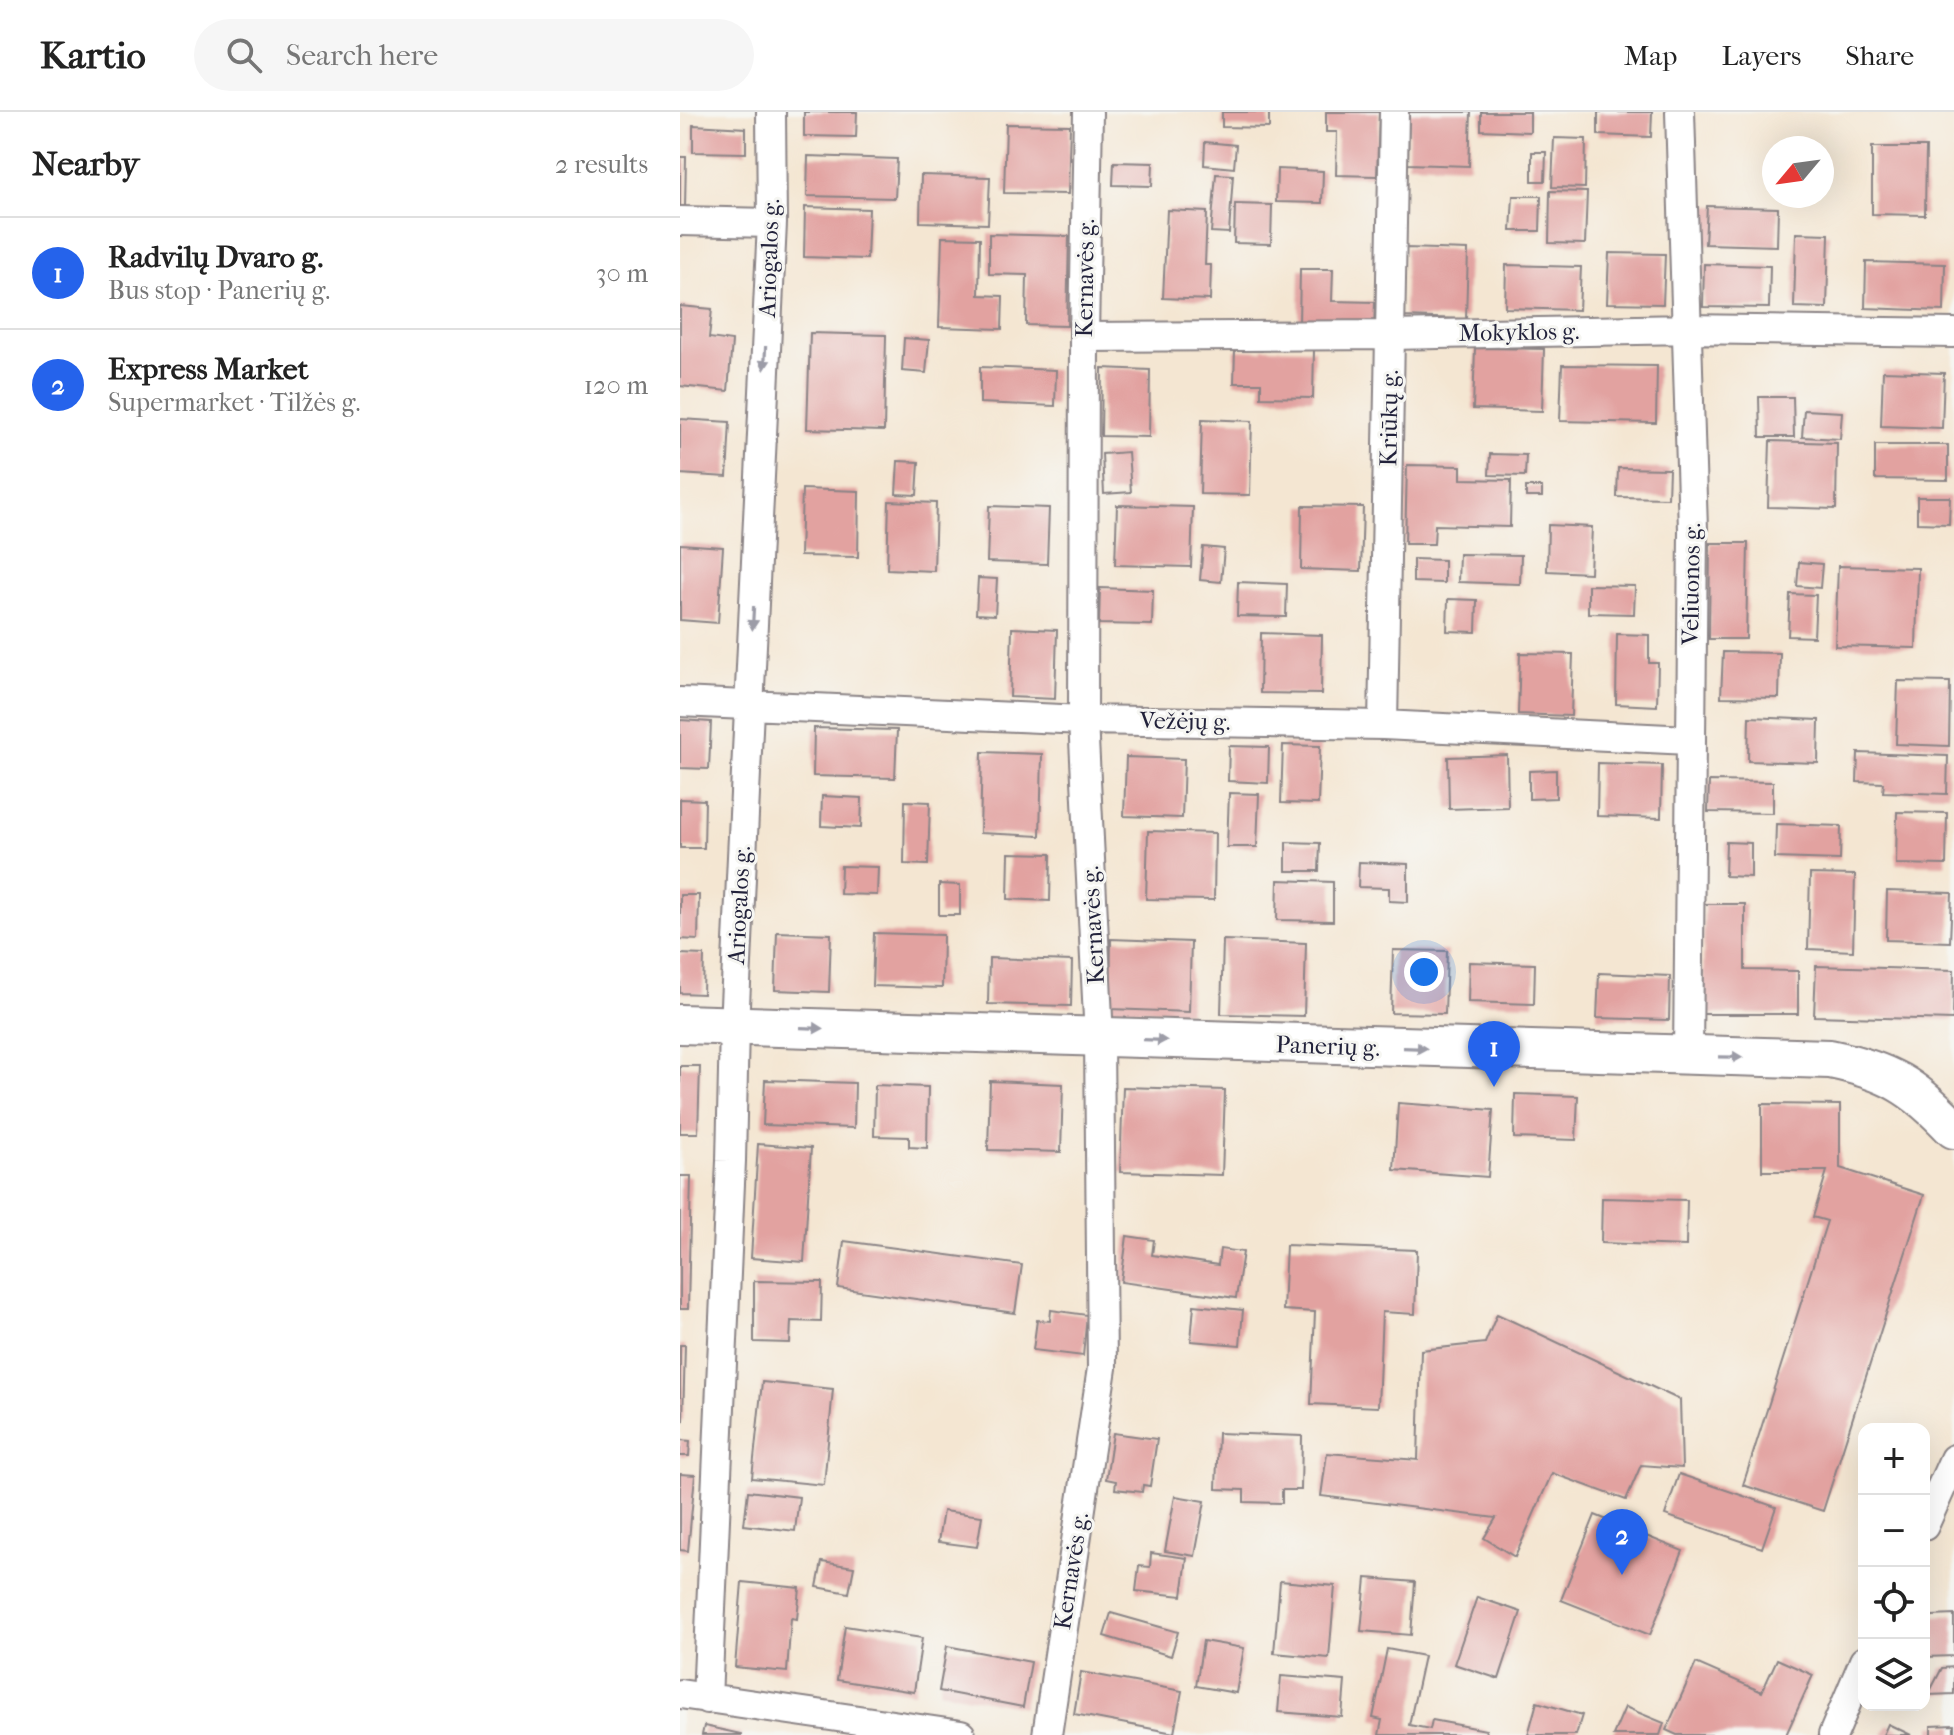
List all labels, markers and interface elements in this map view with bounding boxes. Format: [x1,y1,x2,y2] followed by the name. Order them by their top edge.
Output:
[194,19,754,91] search box
[40,33,146,78] text: Kartio
[222,33,266,77] icon: search
[286,38,438,73] text: Search here
[1624,39,1677,72] text: Map
[1721,39,1801,72] text: Layers
[1845,39,1914,72] text: Share
[1762,136,1834,208] north arrow
[32,144,139,184] text: Nearby
[555,149,648,180] text: 2 results
[753,198,785,319] street label: Ariogalos g.
[1070,218,1100,338] street label: Kernavės g.
[108,240,323,275] text: Radvilų Dvaro g.
[53,258,63,289] text: 1
[596,258,648,289] text: 30 m
[108,275,330,306] text: Bus stop · Panerių g.
[1458,317,1580,347] street label: Mokyklos g.
[759,346,772,371] one-way arrow
[108,352,308,387] text: Express Market
[1374,369,1405,467] street label: Kriūkų g.
[51,370,65,401] text: 2
[584,370,648,401] text: 120 m
[108,387,360,418] text: Supermarket · Tilžės g.
[1676,523,1706,646] street label: Veliuonos g.
[746,606,759,631] one-way arrow
[1138,706,1231,737] street label: Vežėjų g.
[722,845,756,966] street label: Ariogalos g.
[1076,865,1110,985] street label: Kernavės g.
[1404,952,1444,992] your location
[1468,1021,1520,1087] pin: 1
[800,1022,825,1035] one-way arrow
[1275,1030,1381,1063] street label: Panerių g.
[1143,1034,1168,1046] one-way arrow
[1403,1042,1428,1055] one-way arrow
[1719,1051,1744,1064] one-way arrow
[1858,1423,1930,1711] map controls
[1858,1423,1930,1495] button: +
[1858,1495,1930,1567] button: −
[1596,1509,1648,1575] pin: 2
[1048,1510,1094,1632] street label: Kernavės g.
[1858,1567,1930,1639] button: locate
[1858,1639,1930,1711] button: layers

